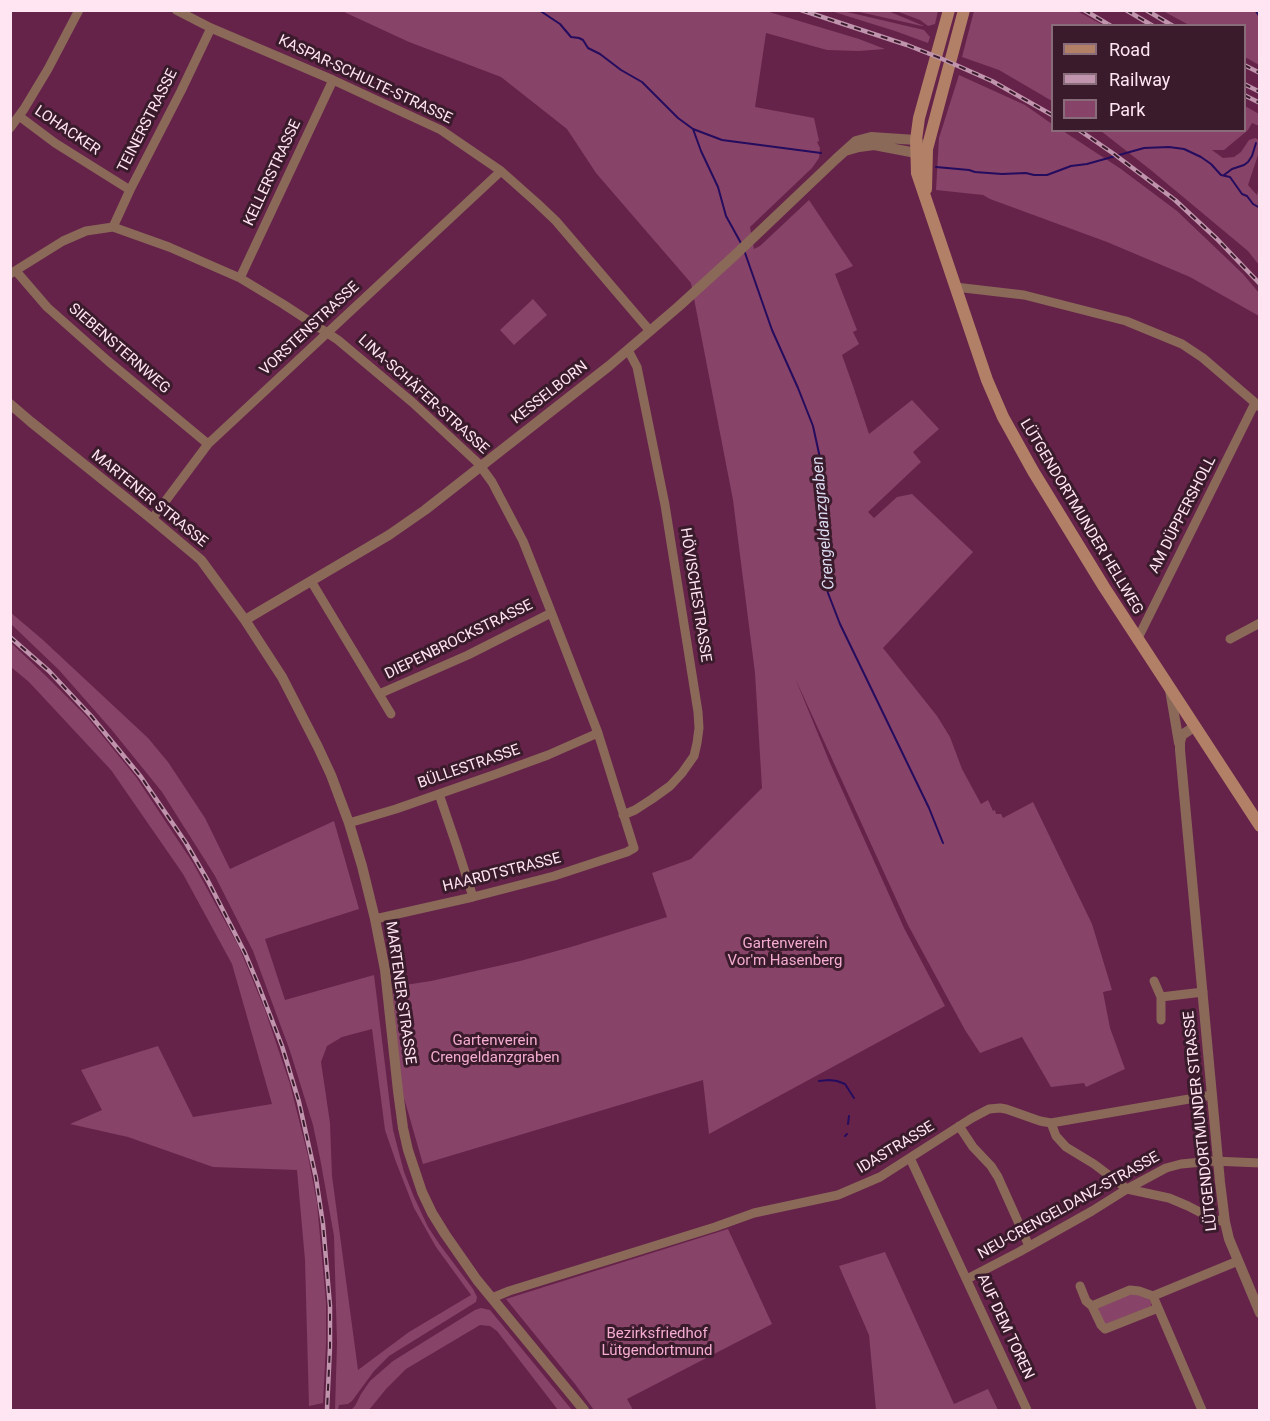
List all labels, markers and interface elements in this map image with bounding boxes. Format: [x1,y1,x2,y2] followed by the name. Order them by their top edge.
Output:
[1051,24,1246,132] legend
[275,32,455,128] street label: KASPAR-SCHULTE-STRASSE
[1109,39,1150,60] text: Road
[114,66,182,176] street label: TEINERSTRASSE
[1109,69,1170,90] text: Railway
[1109,99,1145,120] text: Park
[31,102,103,160] street label: LOHACKER
[241,117,305,229] street label: KELLERSTRASSE
[257,278,363,380] street label: VORSTENSTRASSE
[65,300,173,398] street label: SIEBENSTERNWEG
[354,332,492,458] street label: LINA-SCHÄFER-STRASSE
[508,358,592,428] street label: KESSELBORN
[1015,416,1147,618] street label: LÜTGENDORTMUNDER HELLWEG
[87,447,211,551] street label: MARTENER STRASSE
[1146,453,1220,577] street label: AM DÜPPERSHOLL
[809,456,839,590] water label: Crengeldanzgraben
[676,527,714,663] street label: HÖVISCHESTRASSE
[382,596,536,684] street label: DIEPENBROCKSTRASSE
[415,741,523,793] street label: BÜLLESTRASSE
[441,850,563,896] street label: HAARDTSTRASSE
[381,920,419,1066] street label: MARTENER STRASSE
[728,935,842,970] park label: Gartenverein Vor'm Hasenberg
[1180,1010,1222,1232] street label: LÜTGENDORTMUNDER STRASSE
[430,1032,560,1067] park label: Gartenverein Crengeldanzgraben
[854,1118,938,1178] street label: IDASTRASSE
[975,1149,1163,1263] street label: NEU-CRENGELDANZ-STRASSE
[973,1271,1037,1383] street label: AUF DEM TOREN
[601,1325,713,1360] park label: Bezirksfriedhof Lütgendortmund

